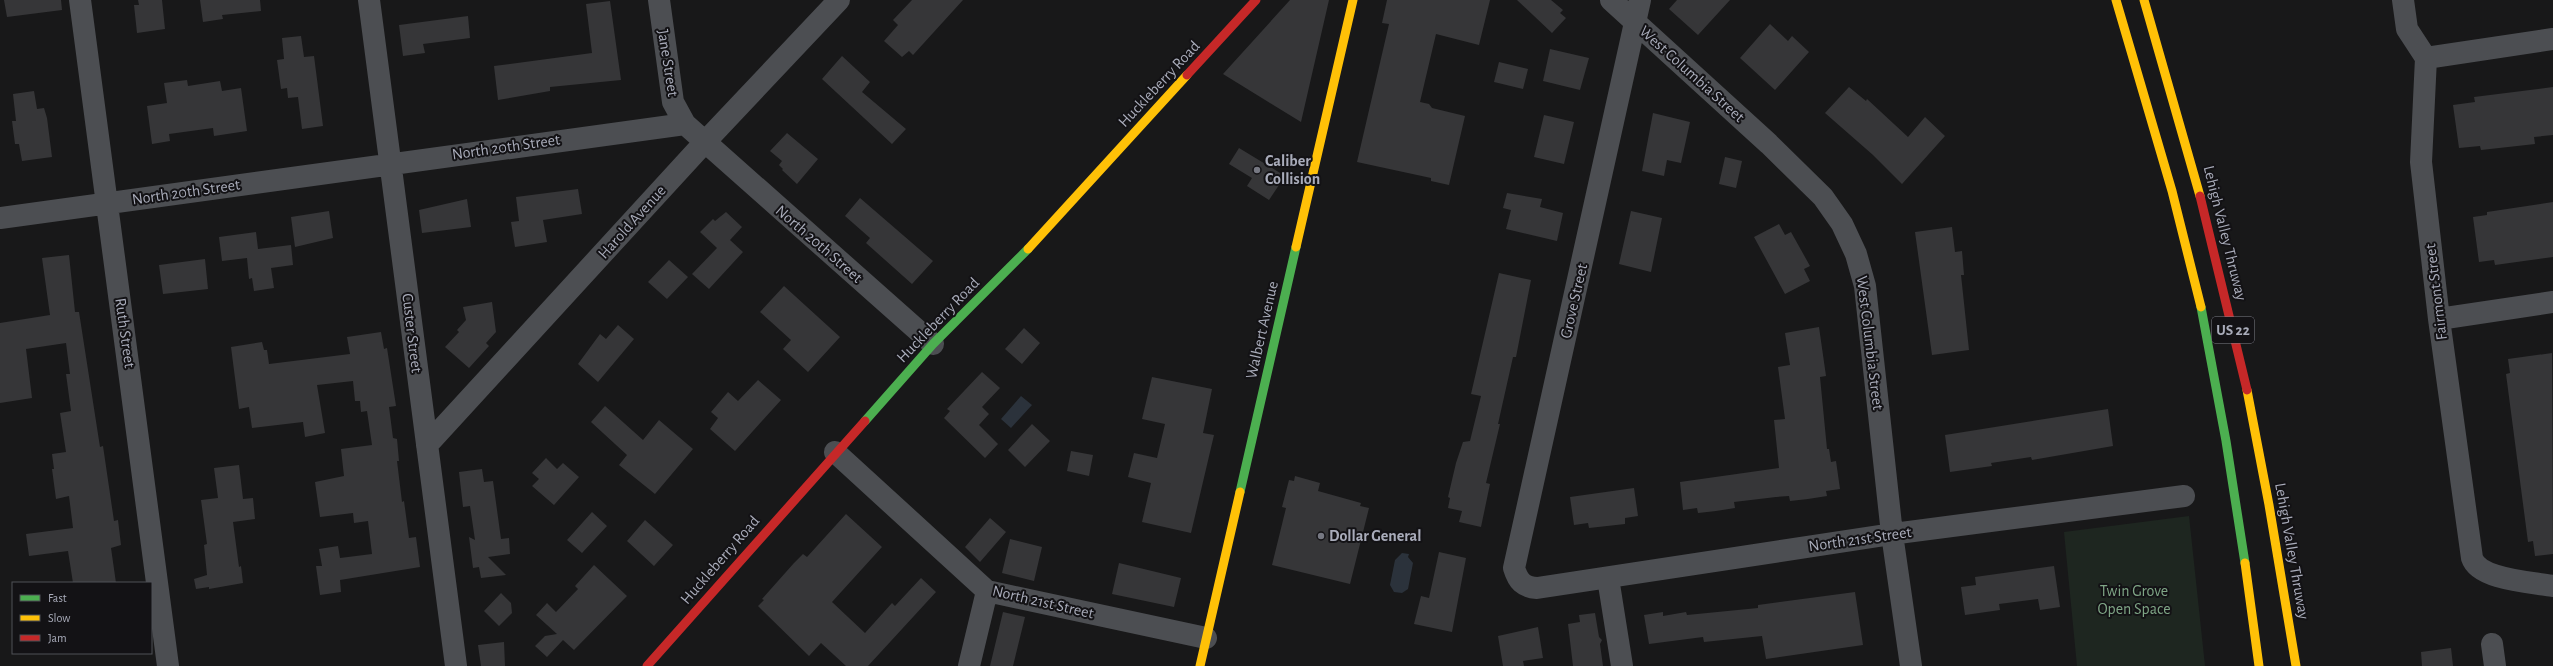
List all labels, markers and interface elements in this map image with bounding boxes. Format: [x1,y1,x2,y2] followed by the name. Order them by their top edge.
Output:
[1636,23,1748,125] street label: West Columbia Street
[655,28,681,98] street label: Jane Street
[1115,38,1203,131] street label: Huckleberry Road
[451,131,561,163] street label: North 20th Street
[1265,153,1320,187] place label: Caliber Collision
[2200,164,2250,303] street label: Lehigh Valley Thruway
[1252,165,1262,175] marker: Caliber Collision
[131,176,241,208] street label: North 20th Street
[595,182,669,262] street label: Harold Avenue
[773,202,865,286] street label: North 20th Street
[2422,243,2450,341] street label: Fairmont Street
[1558,262,1590,340] street label: Grove Street
[894,274,983,366] street label: Huckleberry Road
[1854,275,1886,411] street label: West Columbia Street
[1243,280,1281,380] street label: Walbert Avenue
[399,292,425,374] street label: Custer Street
[112,297,138,369] street label: Ruth Street
[2212,317,2254,343] road number: US 22
[2271,481,2312,621] street label: Lehigh Valley Thruway
[678,513,763,608] street label: Huckleberry Road
[1808,524,1912,554] street label: North 21st Street
[1329,528,1422,544] place label: Dollar General
[1316,531,1326,541] marker: Dollar General
[12,582,152,654] legend
[991,583,1095,621] street label: North 21st Street
[2097,583,2171,617] park label: Twin Grove Open Space
[48,592,67,604] text: Fast
[48,612,70,624] text: Slow
[48,632,67,644] text: Jam

